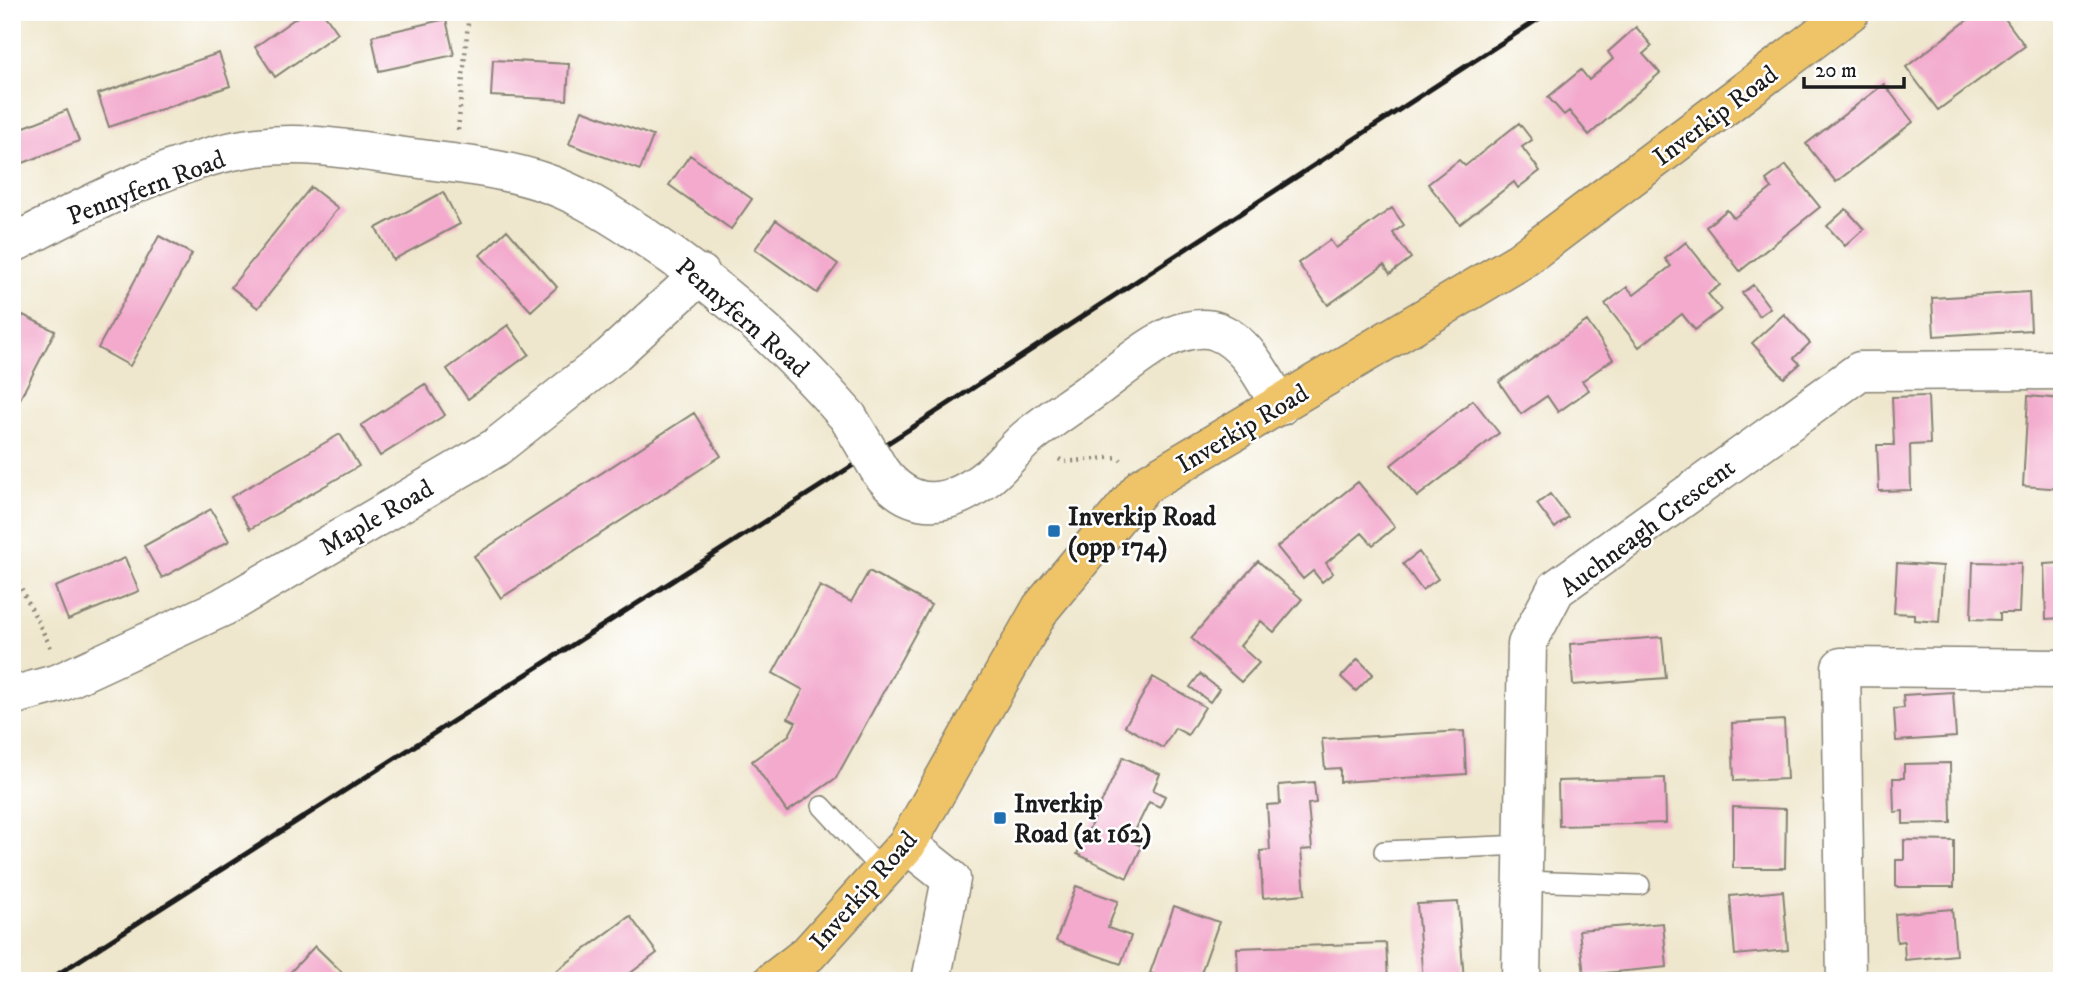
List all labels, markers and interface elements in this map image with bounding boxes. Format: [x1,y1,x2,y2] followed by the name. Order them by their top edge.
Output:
[1804,46,1904,90] scale bar
[1647,58,1785,174] street label: Inverkip Road
[1815,58,1857,84] text: 20 m
[63,143,230,234] street label: Pennyfern Road
[668,251,816,385] street label: Pennyfern Road
[1171,377,1315,482] street label: Inverkip Road
[1554,451,1742,605] street label: Auchneagh Crescent
[314,473,439,564] street label: Maple Road
[1068,501,1217,564] place label: Inverkip Road (opp 174)
[1046,523,1062,539] marker: Inverkip Road (opp 174)
[1014,788,1151,851] place label: Inverkip Road (at 162)
[992,810,1008,826] marker: Inverkip Road (at 162)
[803,824,925,958] street label: Inverkip Road

